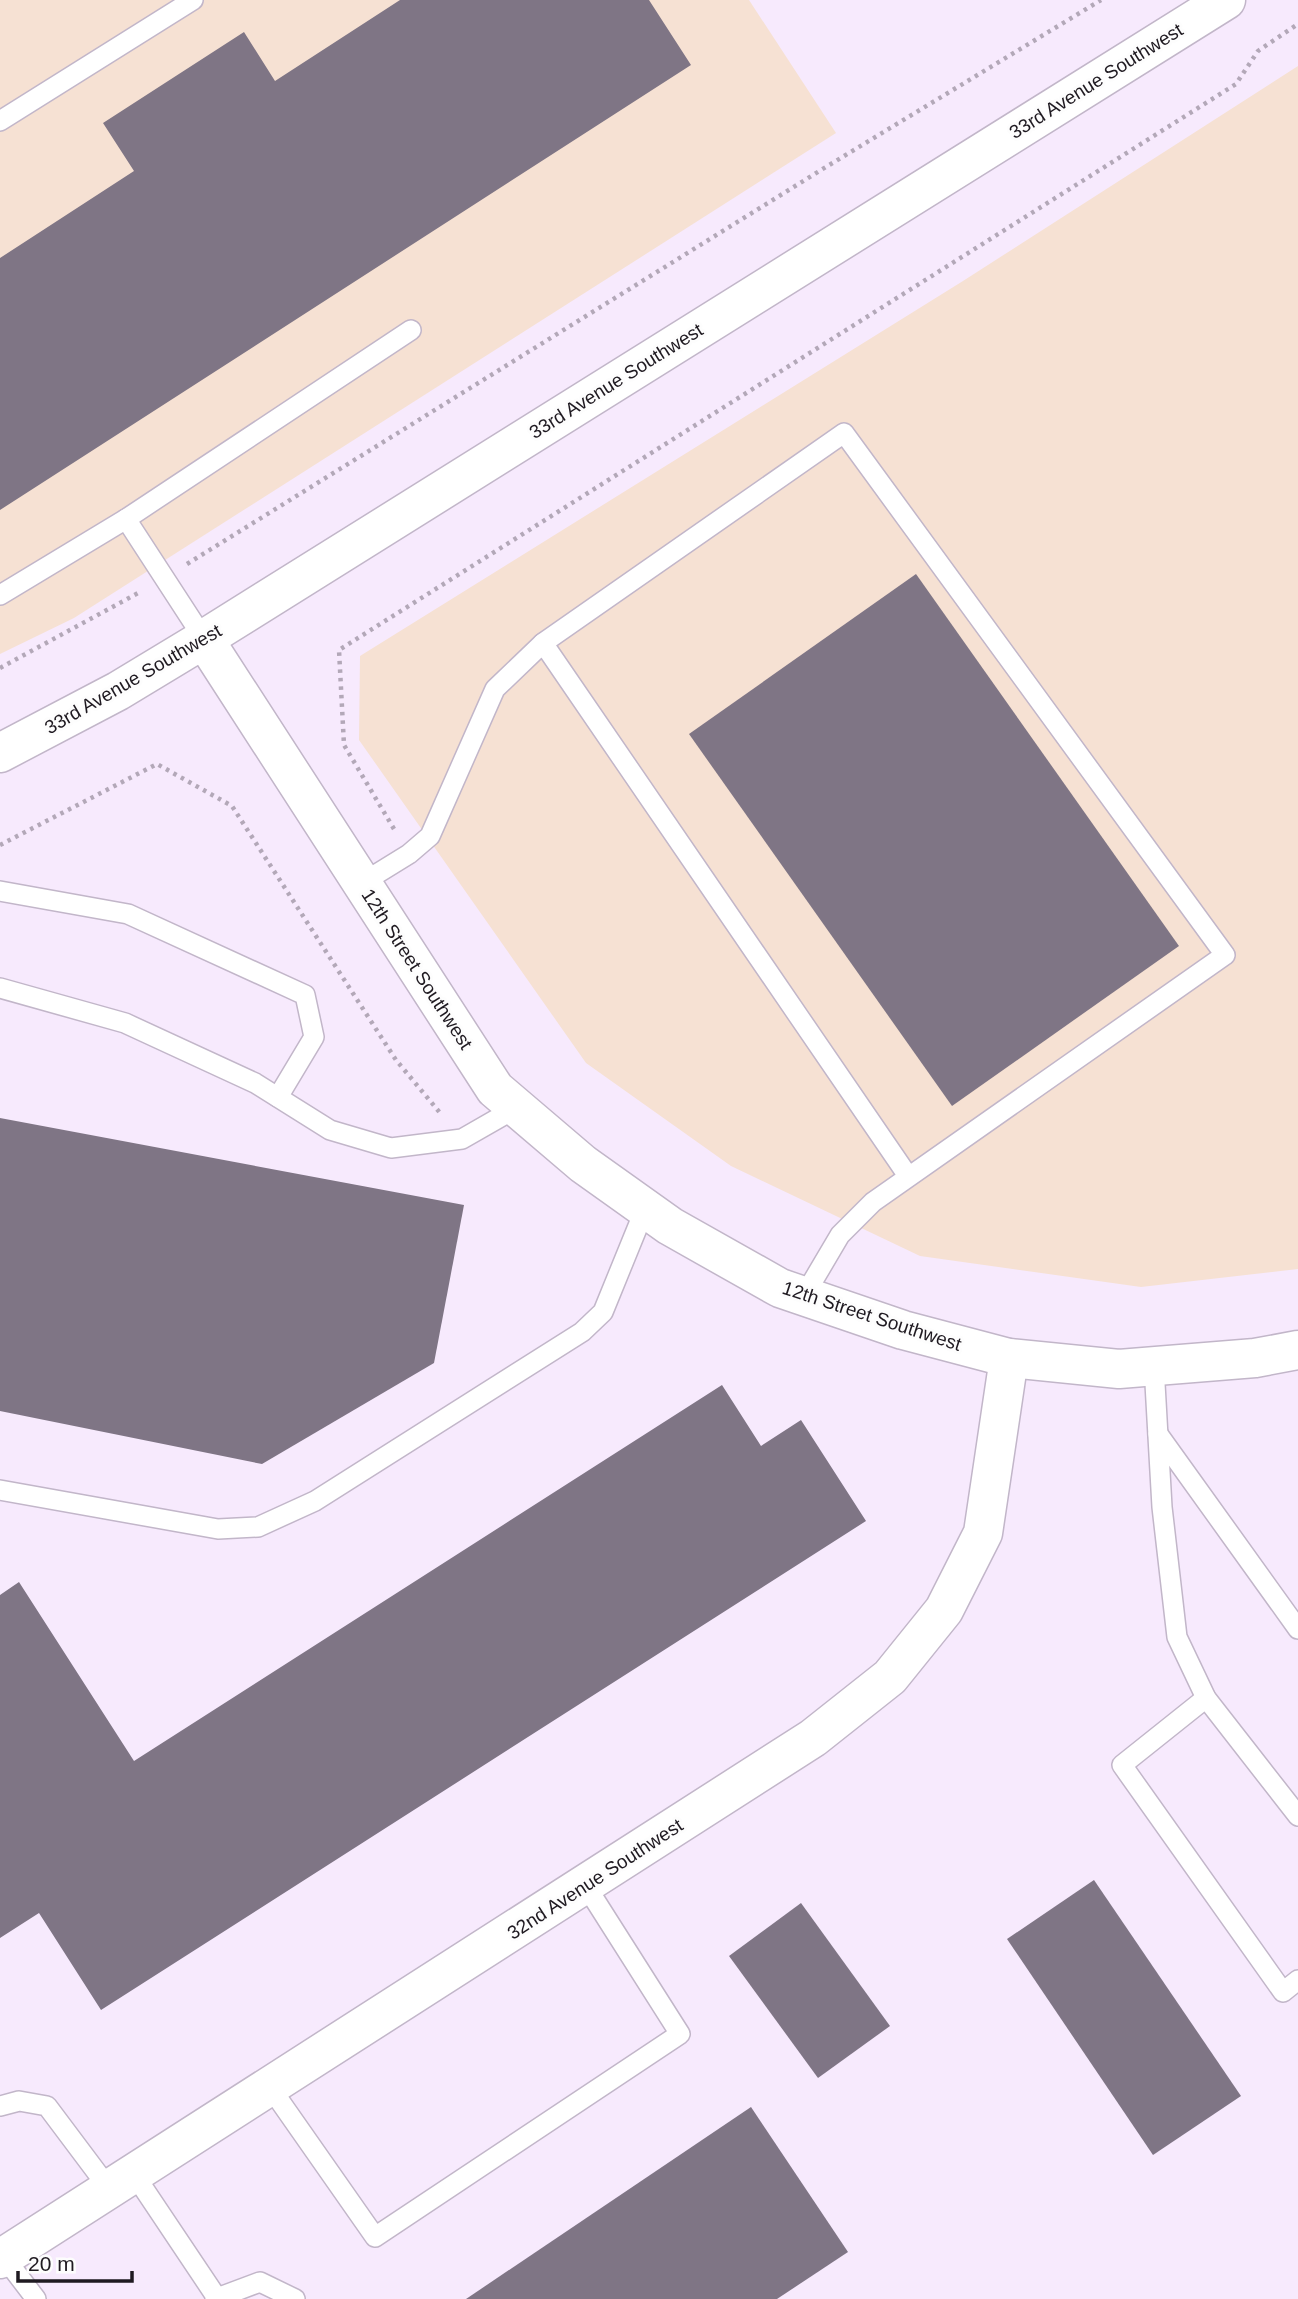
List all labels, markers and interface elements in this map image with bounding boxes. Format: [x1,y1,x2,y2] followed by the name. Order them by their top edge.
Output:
[1005,19,1187,143] street label: 33rd Avenue Southwest
[525,319,707,443] street label: 33rd Avenue Southwest
[41,619,226,738] street label: 33rd Avenue Southwest
[357,885,477,1054] street label: 12th Street Southwest
[780,1277,965,1355] street label: 12th Street Southwest
[503,1814,687,1944] street label: 32nd Avenue Southwest
[18,2240,131,2284] scale bar
[28,2252,75,2275] text: 20 m

